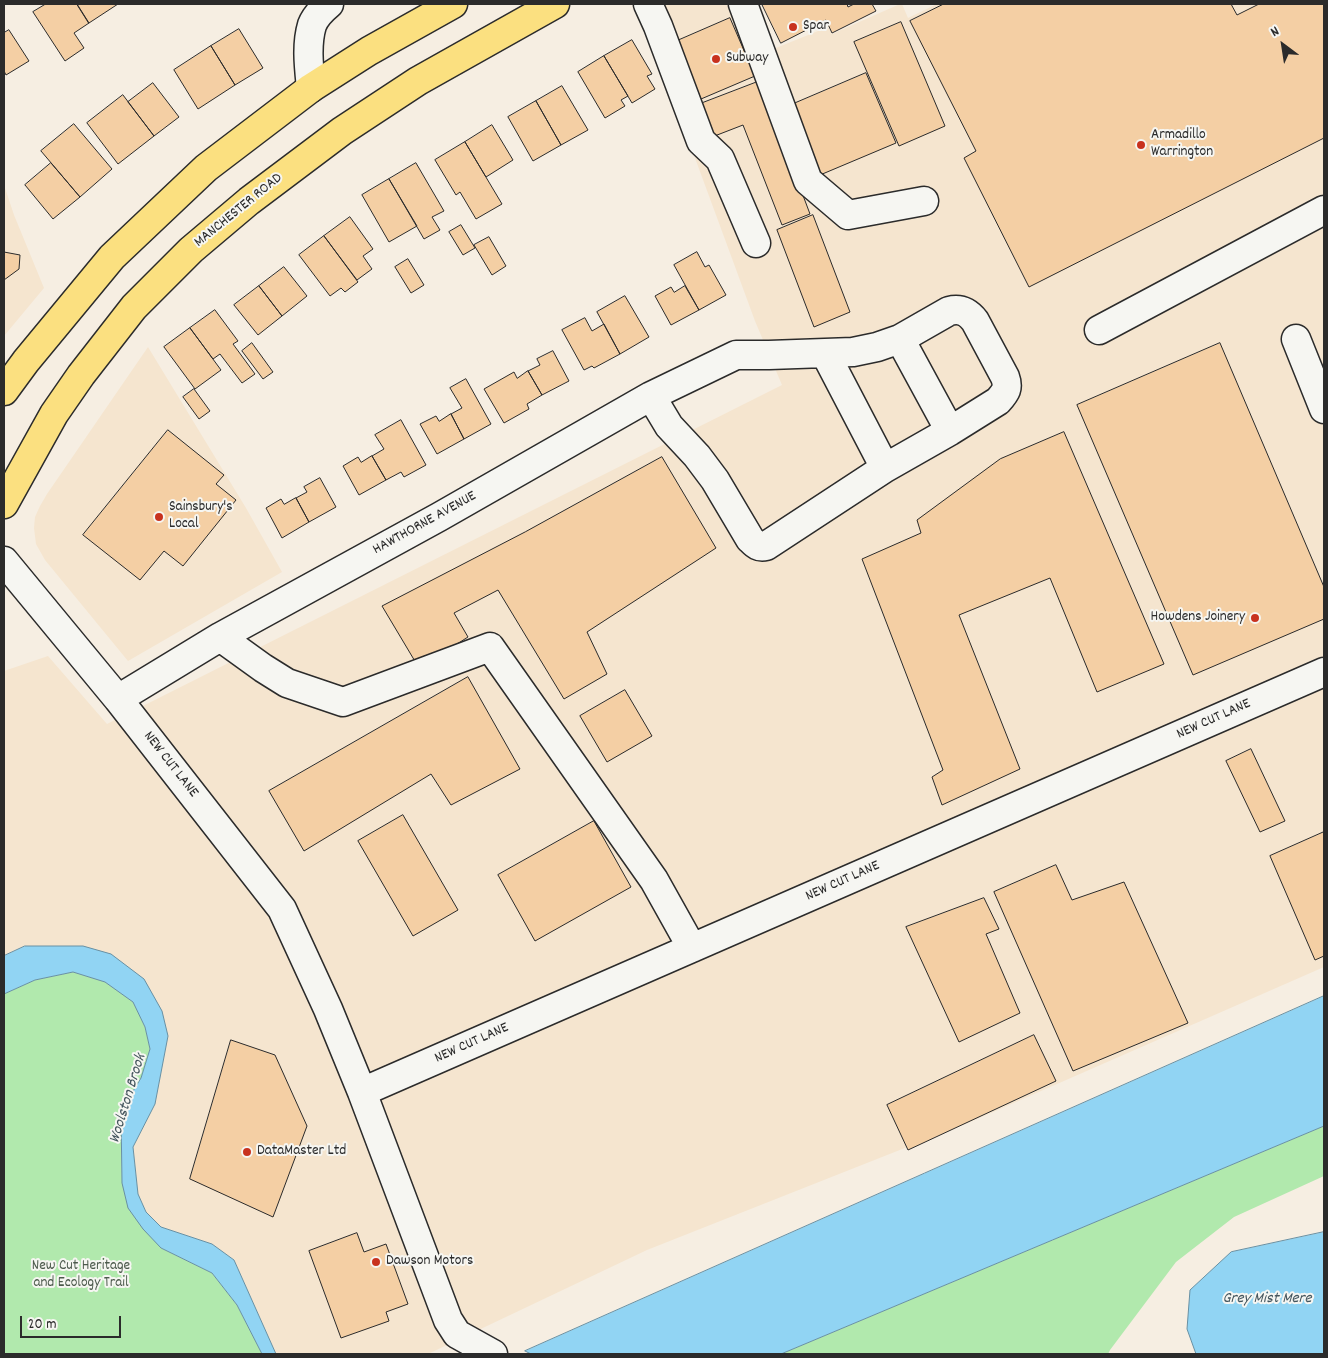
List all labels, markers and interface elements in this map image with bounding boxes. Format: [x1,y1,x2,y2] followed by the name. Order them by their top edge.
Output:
[803,18,829,36] place label: Spar
[1258,20,1308,70] north arrow
[787,21,799,33] marker: Spar
[1267,22,1283,43] text: N
[726,50,768,68] place label: Subway
[710,53,722,65] marker: Subway
[1151,127,1213,162] place label: Armadillo Warrington
[1135,139,1147,151] marker: Armadillo Warrington
[191,170,287,252] street label: MANCHESTER ROAD
[370,488,480,560] street label: HAWTHORNE AVENUE
[169,499,233,534] place label: Sainsbury's Local
[153,511,165,523] marker: Sainsbury's Local
[1151,609,1245,627] place label: Howdens Joinery
[1249,612,1261,624] marker: Howdens Joinery
[1174,696,1254,744] street label: NEW CUT LANE
[139,728,201,802] street label: NEW CUT LANE
[803,858,883,906] street label: NEW CUT LANE
[432,1020,512,1068] street label: NEW CUT LANE
[106,1052,152,1146] water label: Woolston Brook
[257,1143,346,1161] place label: DataMaster Ltd
[241,1146,253,1158] marker: DataMaster Ltd
[386,1253,473,1271] place label: Dawson Motors
[370,1256,382,1268] marker: Dawson Motors
[32,1258,130,1293] park label: New Cut Heritage and Ecology Trail
[1222,1290,1312,1310] water label: Grey Mist Mere
[22,1306,124,1338] scale bar
[28,1314,56,1336] text: 20 m

